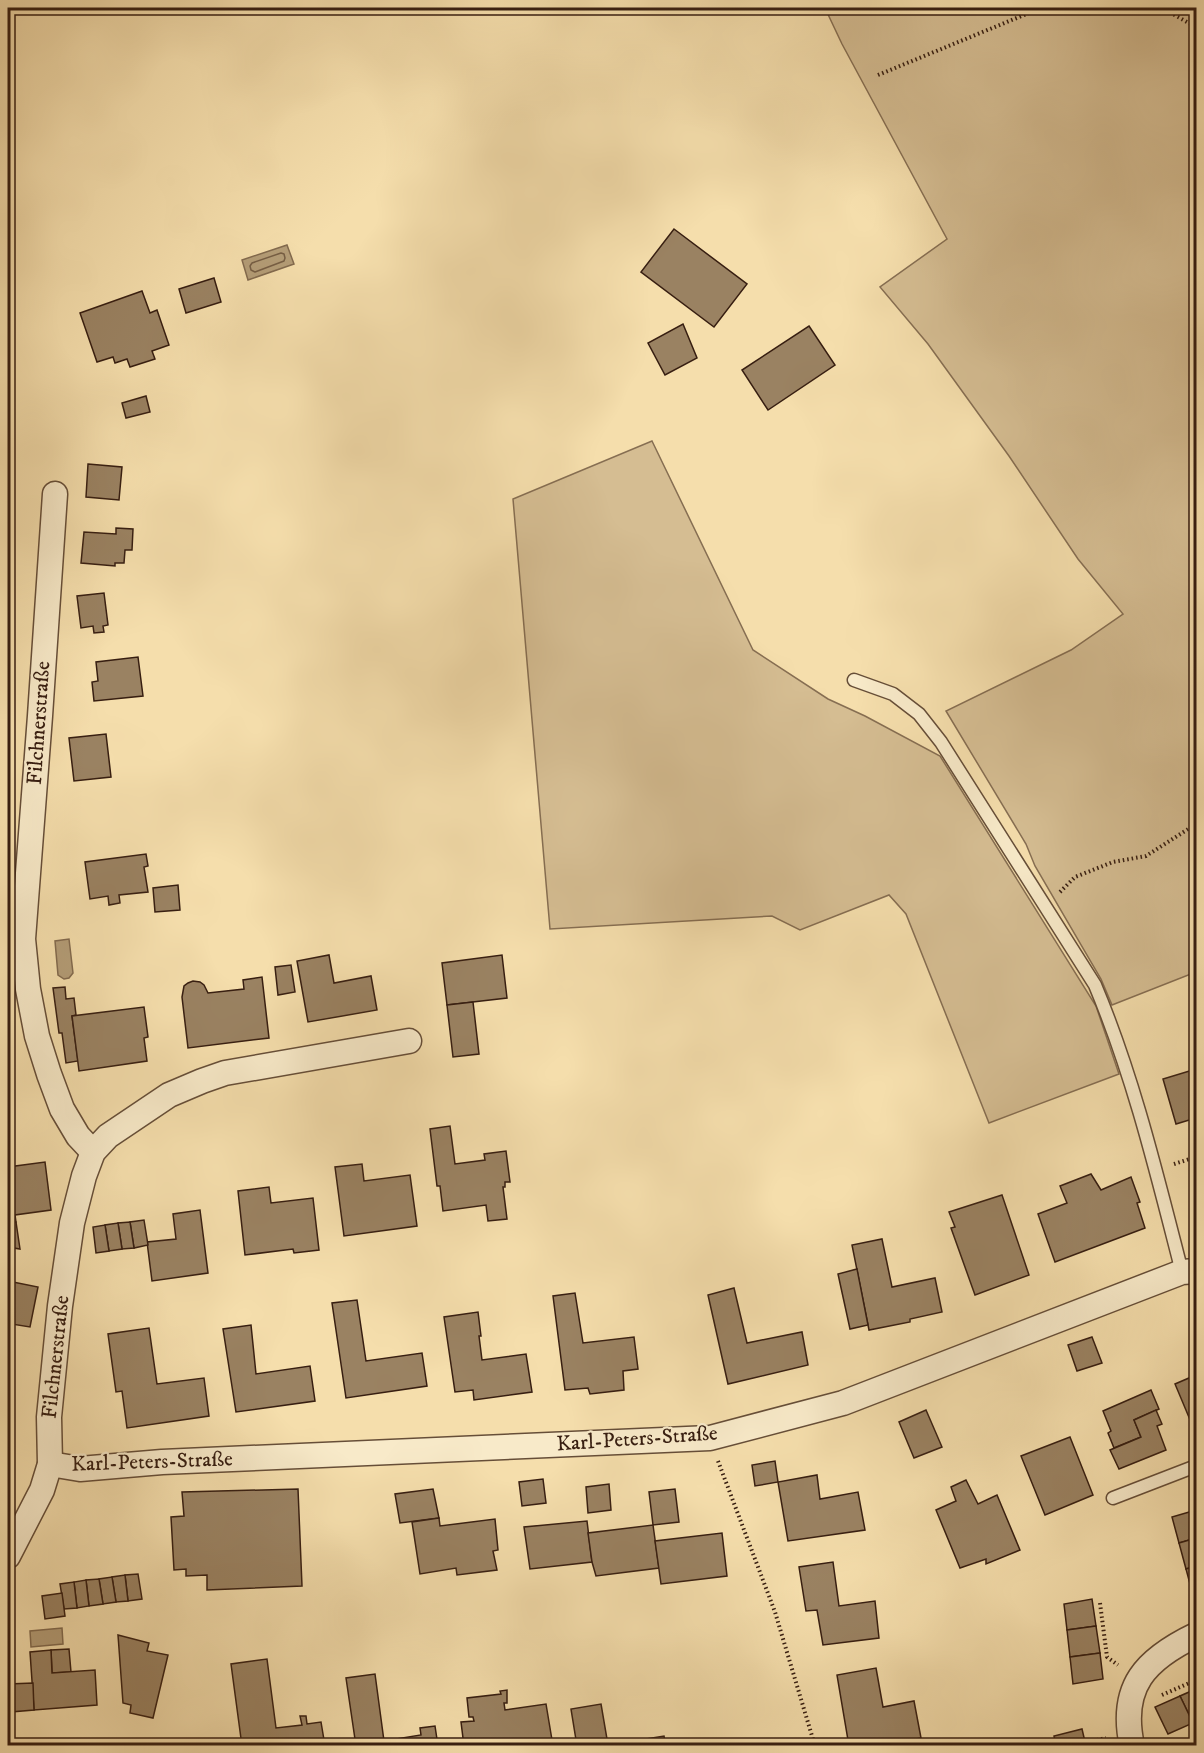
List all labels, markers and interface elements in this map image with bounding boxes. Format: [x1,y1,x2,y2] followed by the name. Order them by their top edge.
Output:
[22,660,56,786] street label: Filchnerstraße
[37,1294,75,1420] street label: Filchnerstraße
[556,1420,719,1458] street label: Karl-Peters-Straße
[71,1446,233,1478] street label: Karl-Peters-Straße

